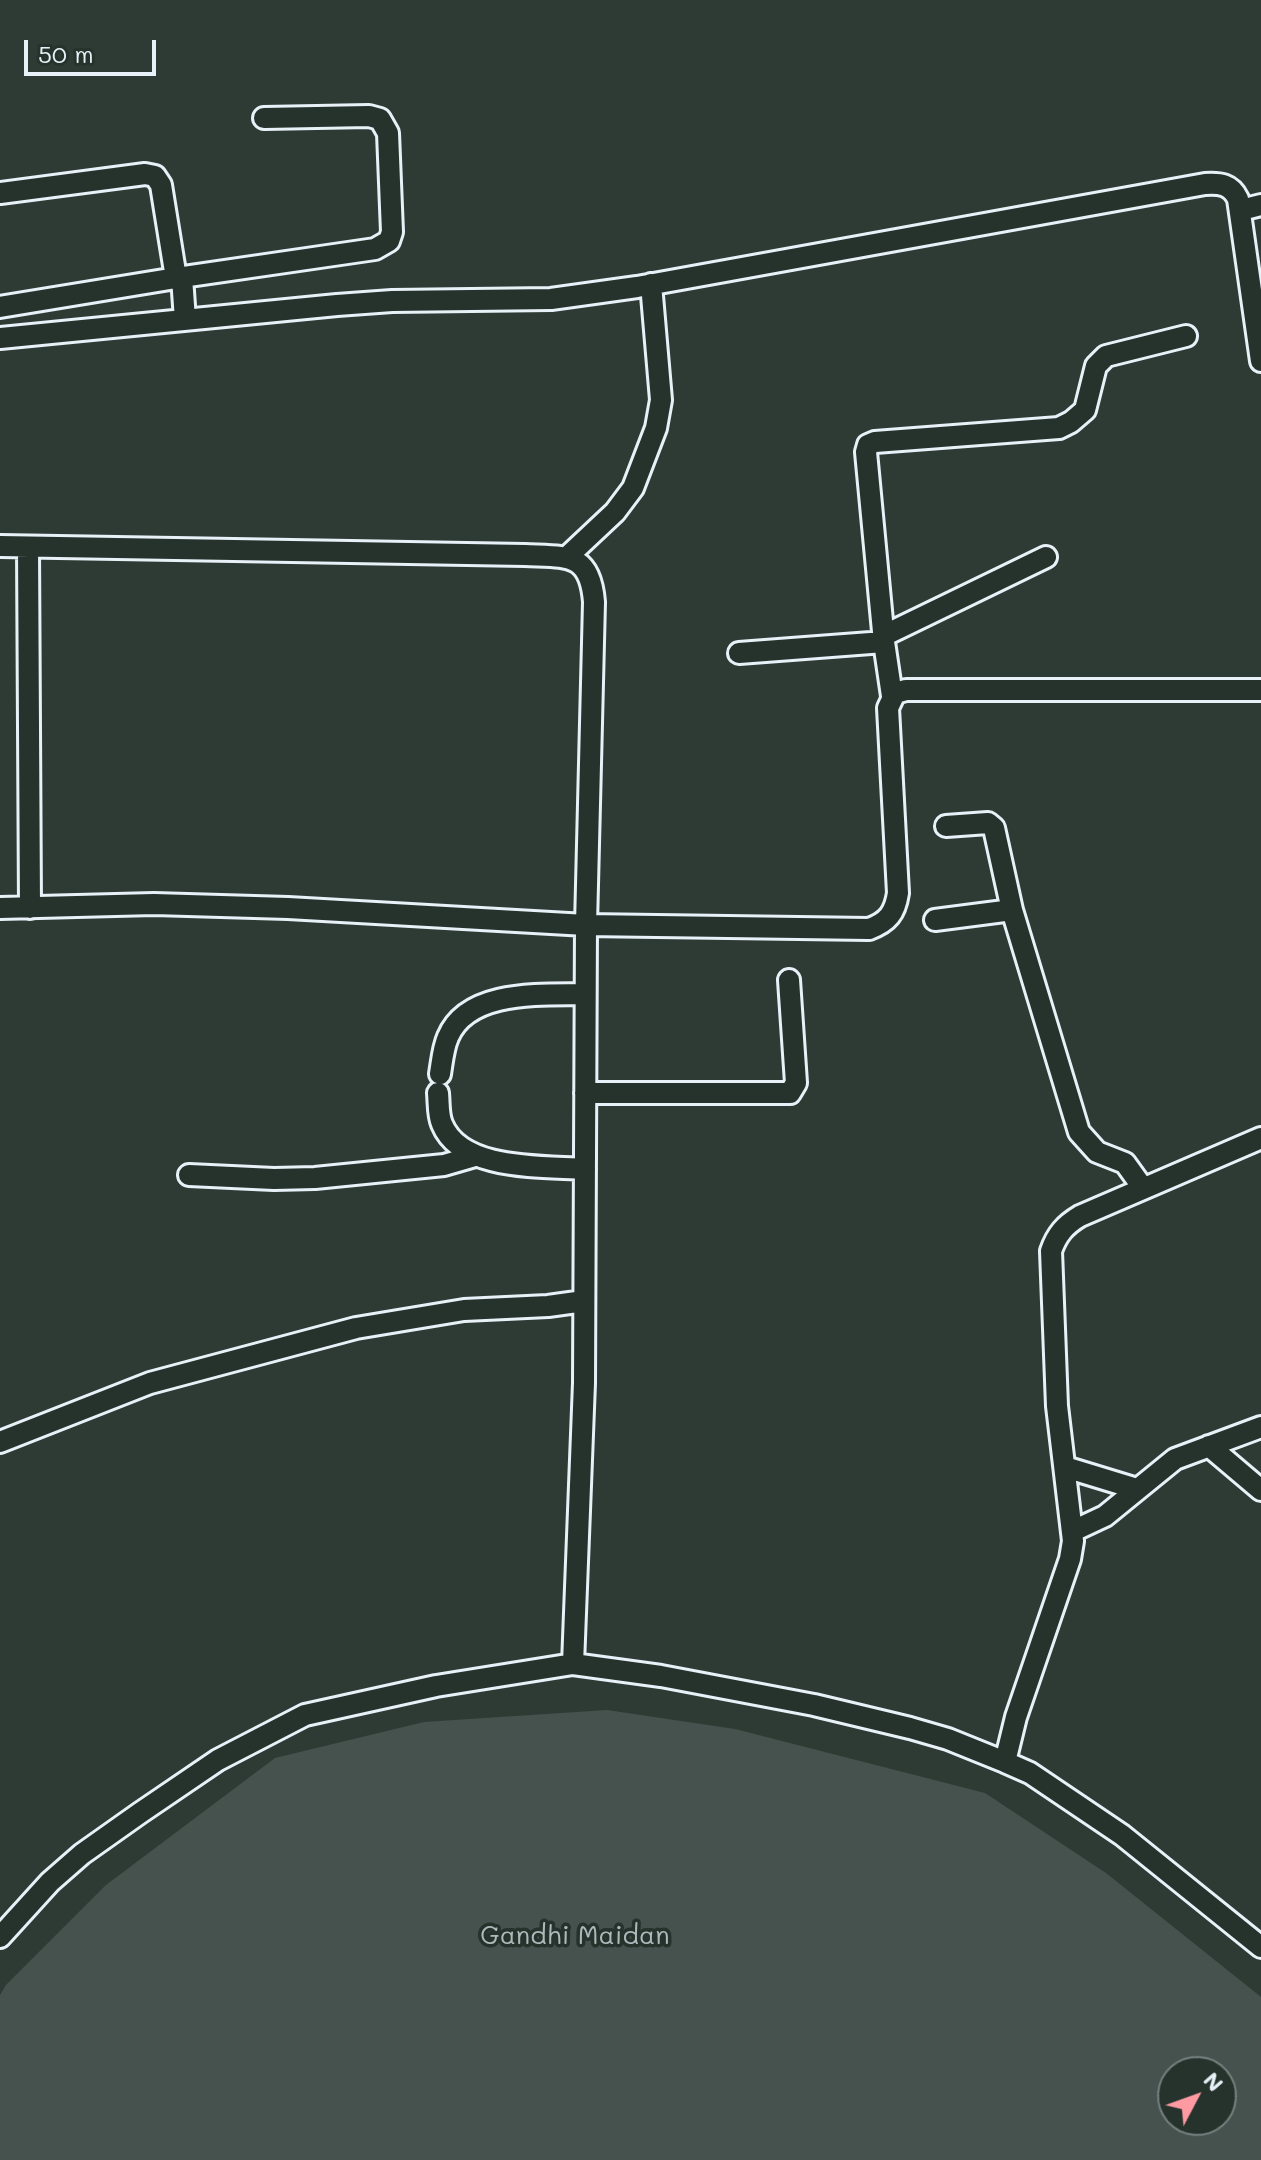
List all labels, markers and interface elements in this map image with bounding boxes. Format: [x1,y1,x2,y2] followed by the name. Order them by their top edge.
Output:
[28,24,160,74] scale bar
[38,38,94,69] text: 50 m
[480,1920,670,1952] park label: Gandhi Maidan
[1157,2056,1237,2136] north arrow
[1198,2065,1230,2097] text: N

